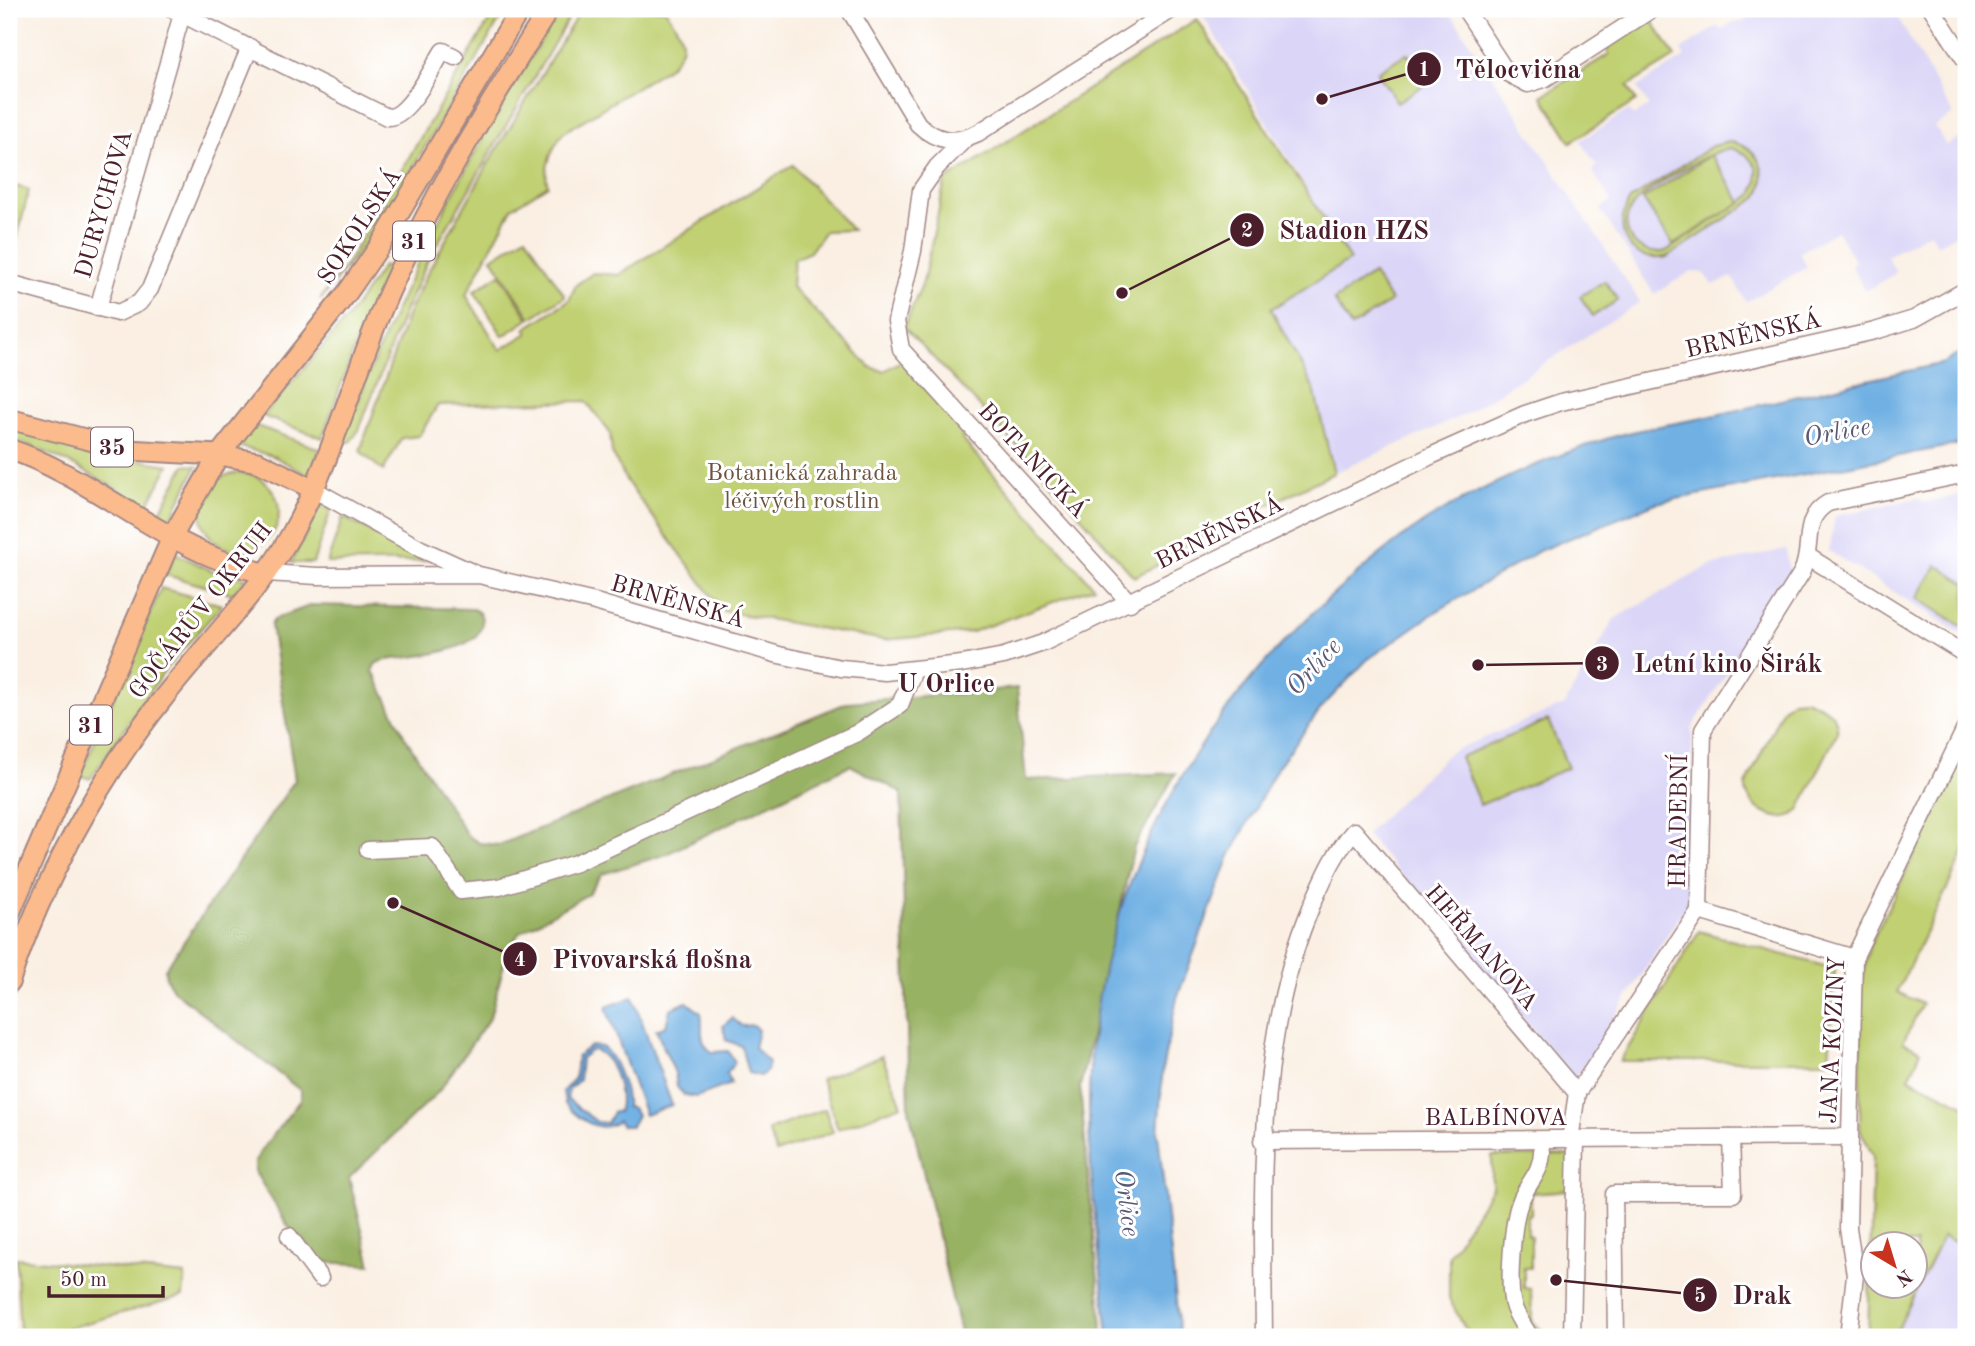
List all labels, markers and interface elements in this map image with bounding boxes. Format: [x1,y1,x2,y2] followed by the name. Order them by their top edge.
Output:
[1406,46,1595,93] callout: Tělocvična
[1455,58,1581,84] text: Tělocvična
[1418,60,1430,81] text: 1
[72,128,138,282] street label: DURYCHOVA
[311,163,407,289] street label: SOKOLSKÁ
[1230,206,1443,253] callout: Stadion HZS
[1279,219,1429,245] text: Stadion HZS
[1241,221,1253,242] text: 2
[393,222,435,260] road number: 31
[1682,305,1824,363] street label: BRNĚNSKÁ
[972,397,1094,523] street label: BOTANICKÁ
[1802,414,1873,452] water label: Orlice
[91,428,133,466] road number: 35
[706,462,898,514] park label: Botanická zahrada léčivých rostlin
[1151,489,1287,575] street label: BRNĚNSKÁ
[122,515,278,704] street label: GOČÁRŮV OKRUH
[608,568,748,634] street label: BRNĚNSKÁ
[1282,634,1347,701] water label: Orlice
[1585,640,1837,687] callout: Letní kino Širák
[1634,646,1823,678] text: Letní kino Širák
[1596,655,1608,676] text: 3
[897,672,995,698] district label: U Orlice
[70,706,112,744] road number: 31
[1663,754,1693,888] street label: HRADEBNÍ
[1420,878,1544,1016] street label: HEŘMANOVA
[503,935,765,982] callout: Pivovarská flošna
[552,948,752,974] text: Pivovarská flošna
[514,950,526,971] text: 4
[1818,956,1850,1124] street label: JANA KOZINY
[1425,1103,1567,1131] street label: BALBÍNOVA
[1109,1168,1143,1238] water label: Orlice
[1860,1230,1930,1300] north arrow
[49,1255,163,1299] scale bar
[1891,1264,1915,1289] text: N
[60,1270,107,1291] text: 50 m
[1683,1272,1805,1319] callout: Drak
[1732,1284,1792,1310] text: Drak
[1694,1286,1706,1307] text: 5

